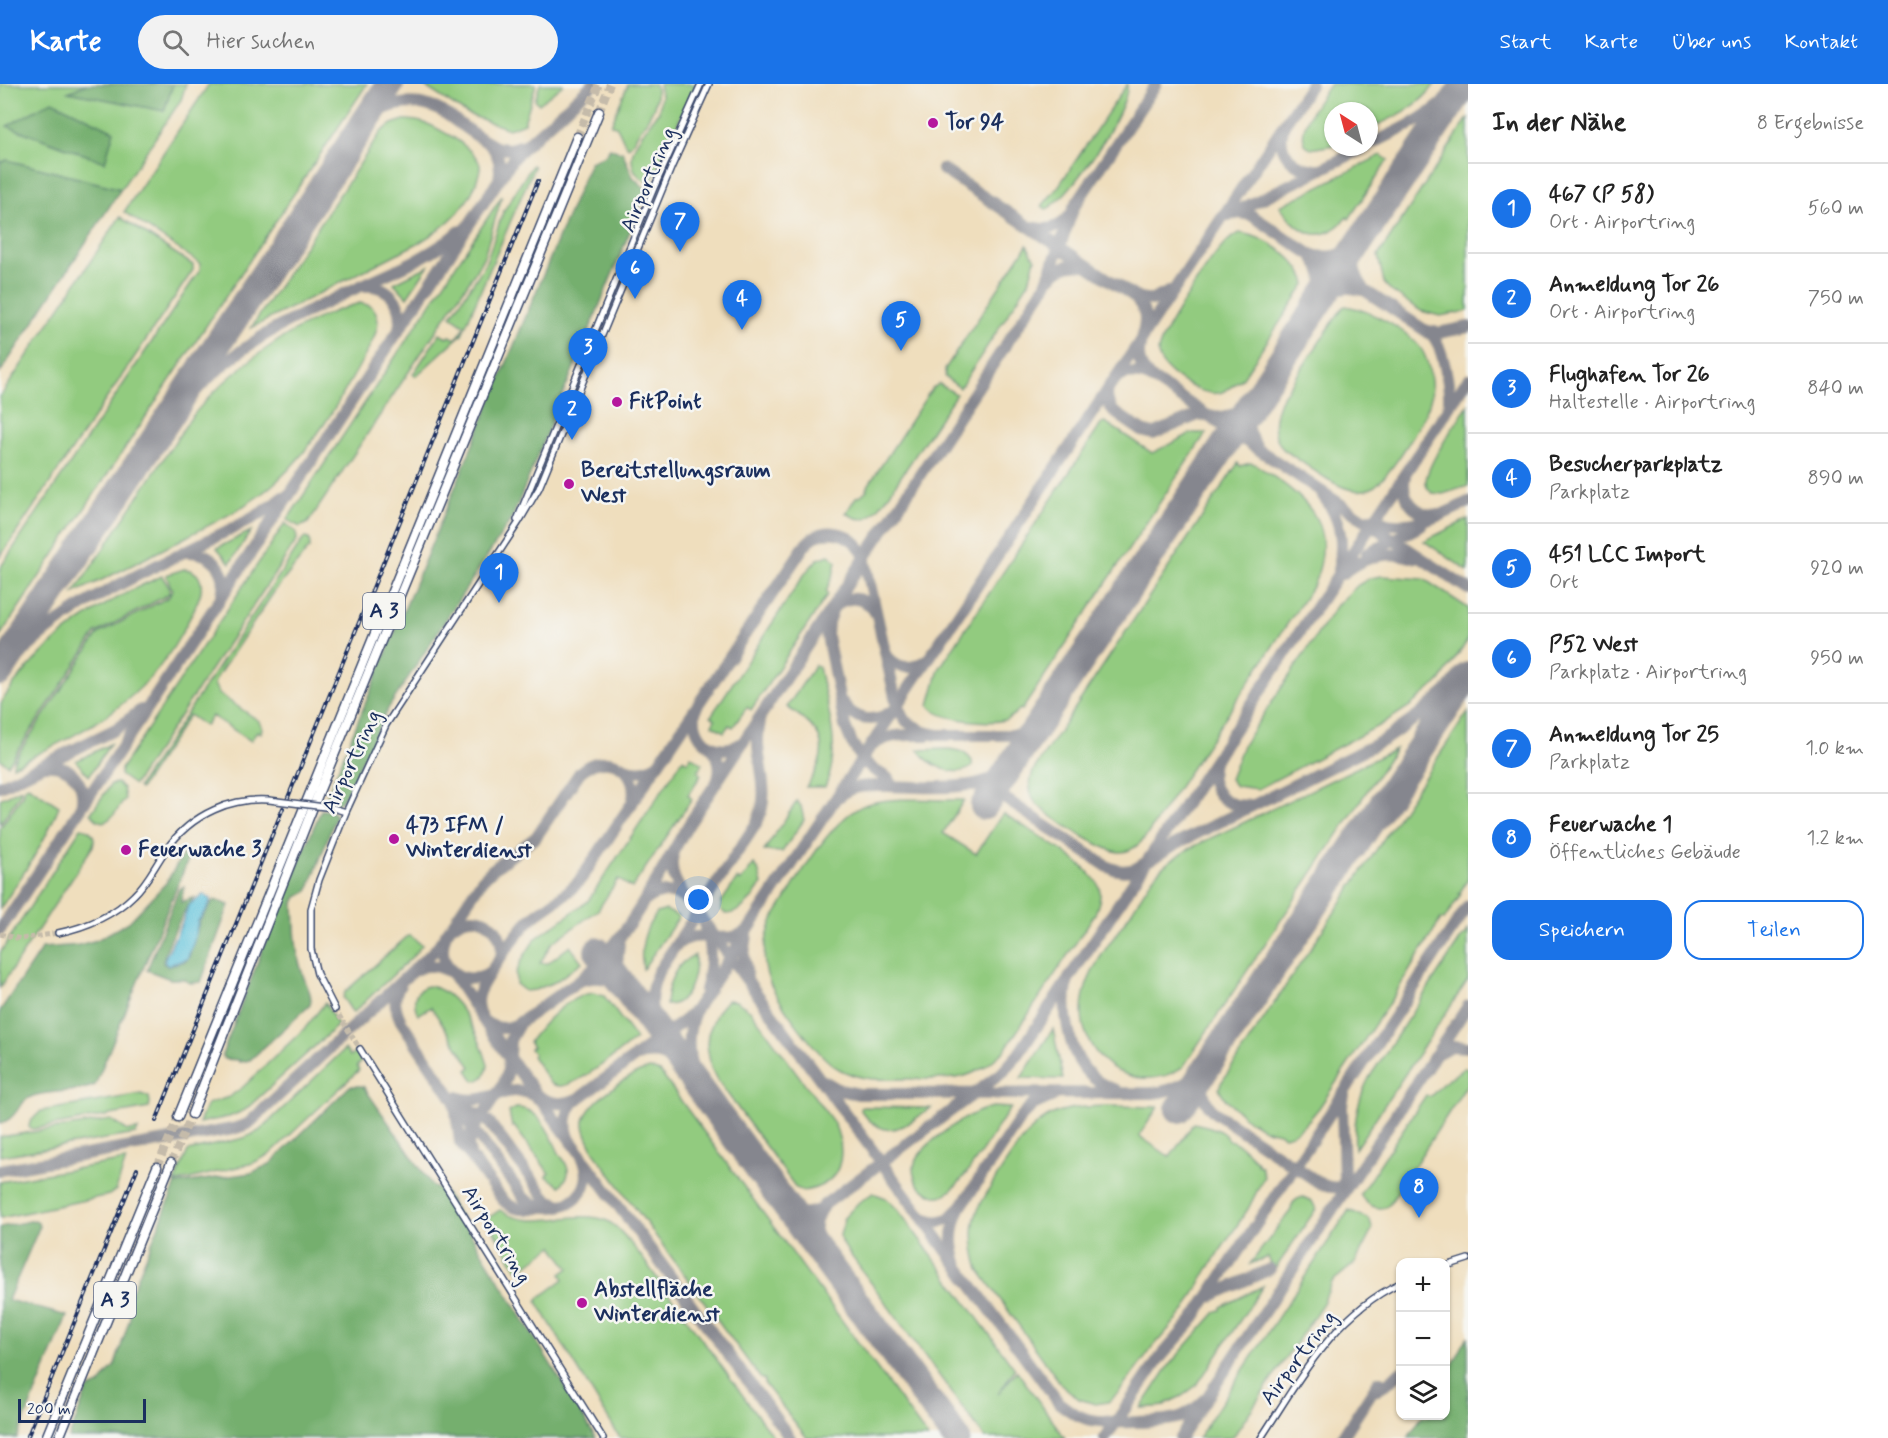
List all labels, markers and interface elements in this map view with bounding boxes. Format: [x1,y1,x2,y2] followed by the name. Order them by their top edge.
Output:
[138,15,558,69] search box
[30,24,102,61] text: Karte
[159,26,192,59] icon: search
[207,28,315,56] text: Hier suchen
[1500,28,1552,56] text: Start
[1585,28,1638,56] text: Karte
[1671,28,1751,56] text: Über uns
[1784,28,1858,56] text: Kontakt
[1324,102,1378,156] north arrow
[1492,106,1626,140] text: In der Nähe
[945,109,1005,137] place label: Tor 94
[1757,110,1864,137] text: 8 Ergebnisse
[926,116,940,130] marker: Tor 94
[614,123,685,237] street label: Airportring
[1549,181,1654,209] text: 467 (P 58)
[1507,195,1516,222] text: 1
[1808,195,1864,222] text: 560 m
[660,202,700,252] pin: 7
[1549,209,1695,236] text: Ort · Airportring
[616,250,654,299] pin: 6
[1549,271,1719,299] text: Anmeldung Tor 26
[722,280,762,330] pin: 4
[1507,285,1516,312] text: 2
[1808,285,1864,312] text: 750 m
[1549,299,1695,326] text: Ort · Airportring
[882,302,920,351] pin: 5
[568,328,608,378] pin: 3
[1549,361,1710,389] text: Flughafen Tor 26
[1507,375,1516,402] text: 3
[1807,375,1864,402] text: 840 m
[629,388,701,416] place label: FitPoint
[1549,389,1756,416] text: Haltestelle · Airportring
[552,390,592,440] pin: 2
[610,395,624,409] marker: FitPoint
[1549,451,1723,479] text: Besucherparkplatz
[580,457,771,510] place label: Bereitstellungsraum West
[1506,465,1517,492] text: 4
[1807,465,1864,492] text: 890 m
[562,477,576,491] marker: Bereitstellungsraum West
[1549,479,1630,506] text: Parkplatz
[1549,541,1705,569] text: 451 LCC Import
[480,554,518,603] pin: 1
[1506,555,1518,582] text: 5
[1810,555,1864,582] text: 920 m
[1549,569,1578,596] text: Ort
[363,593,405,629] road number: A 3
[1549,631,1638,659] text: P52 West
[1506,645,1517,672] text: 6
[1810,645,1864,672] text: 950 m
[1549,659,1747,686] text: Parkplatz · Airportring
[316,706,389,819] street label: Airportring
[1549,721,1719,749] text: Anmeldung Tor 25
[1505,735,1518,762] text: 7
[1805,735,1864,762] text: 1.0 km
[1549,749,1630,776] text: Parkplatz
[1549,811,1672,839] text: Feuerwache 1
[405,812,532,865] place label: 473 IFM / Winterdienst
[1506,825,1517,852] text: 8
[1807,825,1864,852] text: 1.2 km
[387,832,401,846] marker: 473 IFM / Winterdienst
[138,836,262,864] place label: Feuerwache 3
[1549,839,1741,866] text: Öffentliches Gebäude
[119,843,133,857] marker: Feuerwache 3
[684,885,713,914] your location
[1492,900,1672,960] button: Speichern
[1684,900,1864,960] button: Teilen
[1400,1168,1438,1218] pin: 8
[454,1180,537,1290] street label: Airportring
[1396,1258,1450,1420] map controls
[1396,1258,1450,1312] button: +
[593,1276,720,1329] place label: Abstellfläche Winterdienst
[94,1282,136,1318] road number: A 3
[575,1296,589,1310] marker: Abstellfläche Winterdienst
[1254,1305,1345,1412] street label: Airportring
[1396,1312,1450,1366] button: −
[1396,1366,1450,1420] button: layers
[18,1396,146,1424] scale bar
[27,1399,71,1420] text: 200 m

